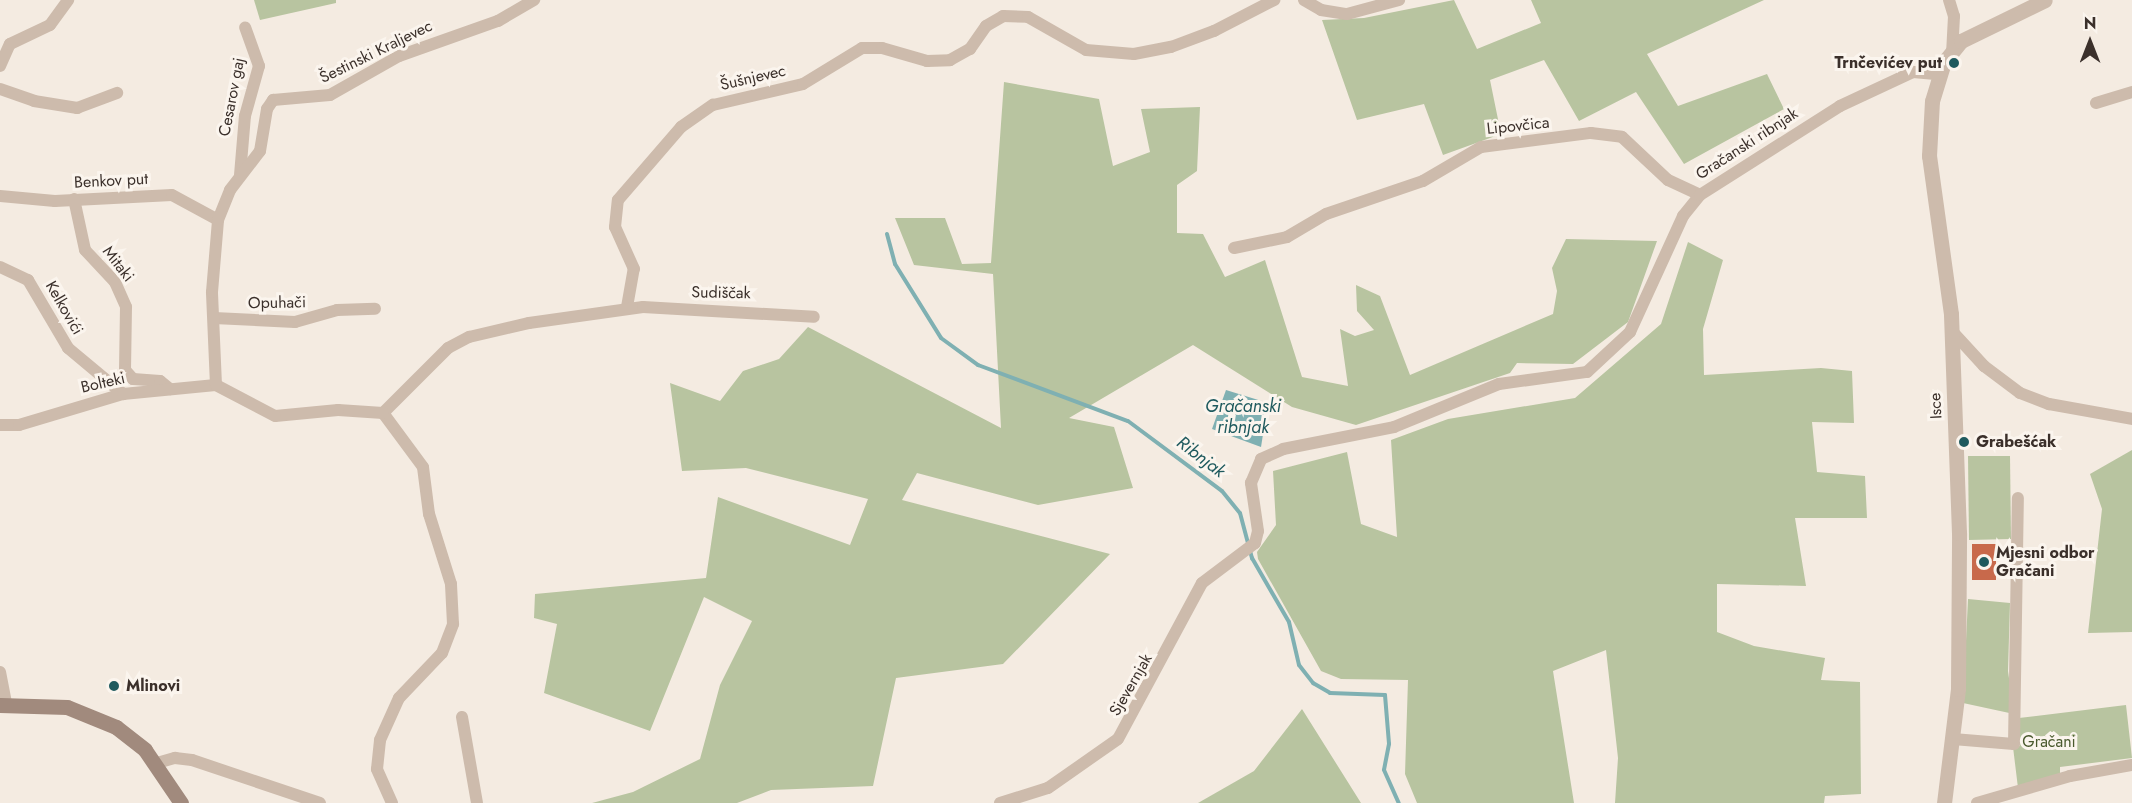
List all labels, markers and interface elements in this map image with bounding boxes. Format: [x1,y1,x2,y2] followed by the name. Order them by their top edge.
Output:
[2060,12,2120,72] north arrow
[2084,12,2096,35] text: N
[317,16,435,88] street label: Šestinski Kraljevec
[1835,53,1942,73] place label: Trnčevićev put
[215,56,249,138] street label: Cesarov gaj
[1947,56,1961,70] marker: Trnčevićev put
[718,61,788,95] street label: Šušnjevec
[1692,104,1802,184] street label: Gračanski ribnjak
[1486,113,1550,139] street label: Lipovčica
[74,169,148,193] street label: Benkov put
[98,242,138,286] street label: Mitaki
[41,278,87,338] street label: Kelkovići
[691,283,751,303] street label: Sudiščak
[248,293,306,313] street label: Opuhači
[79,369,127,397] street label: Bolteki
[1926,392,1946,420] street label: Isce
[1205,396,1281,438] water label: Gračanski ribnjak
[1172,432,1230,482] water label: Ribnjak
[1976,432,2056,452] place label: Grabešćak
[1957,435,1971,449] marker: Grabešćak
[1996,543,2095,581] place label: Mjesni odbor Gračani
[1977,555,1991,569] marker: Mjesni odbor Gračani
[1106,651,1156,719] street label: Sjevernjak
[126,676,180,696] place label: Mlinovi
[107,679,121,693] marker: Mlinovi
[2022,732,2076,752] park label: Gračani

